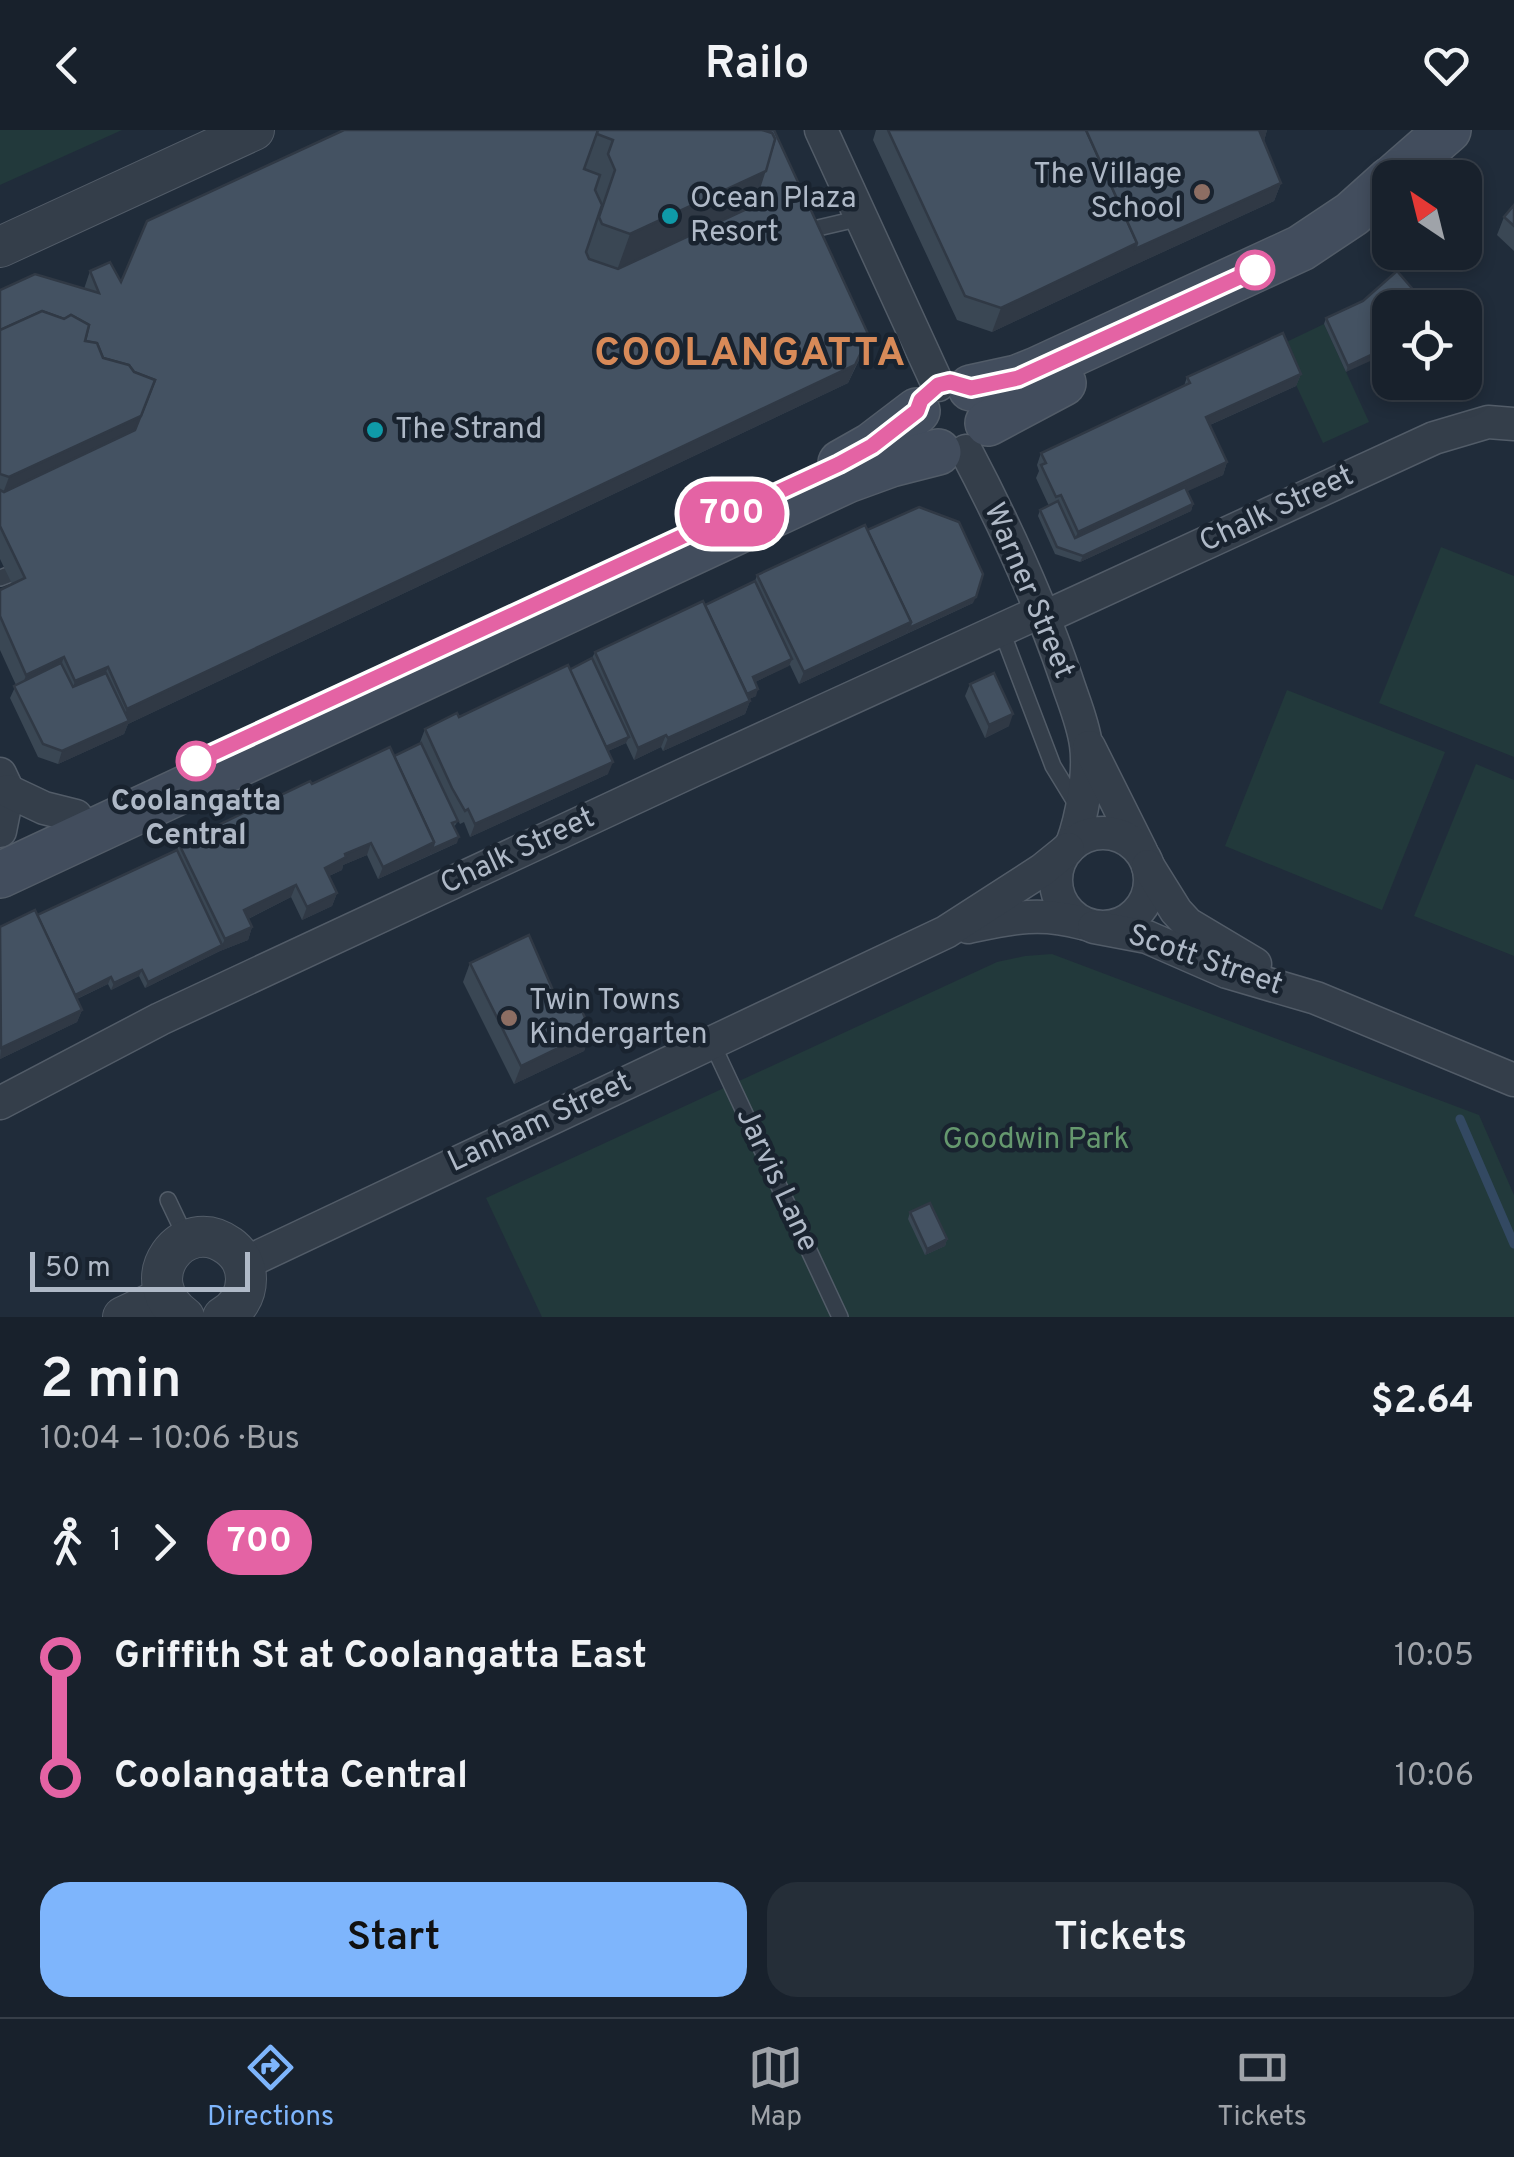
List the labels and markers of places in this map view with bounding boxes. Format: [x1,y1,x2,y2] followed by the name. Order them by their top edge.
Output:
[1033,157,1182,228] place label: The Village School
[690,181,856,252] place label: Ocean Plaza Resort
[1191,181,1213,203] marker: The Village School
[659,205,681,227] marker: Ocean Plaza Resort
[1236,251,1274,289] unlabelled marker
[395,412,542,449] place label: The Strand
[364,419,386,441] marker: The Strand
[177,742,215,780] marker: Coolangatta Central
[111,784,281,855] place label: Coolangatta Central
[529,983,708,1054] place label: Twin Towns Kindergarten
[498,1007,520,1029] marker: Twin Towns Kindergarten

